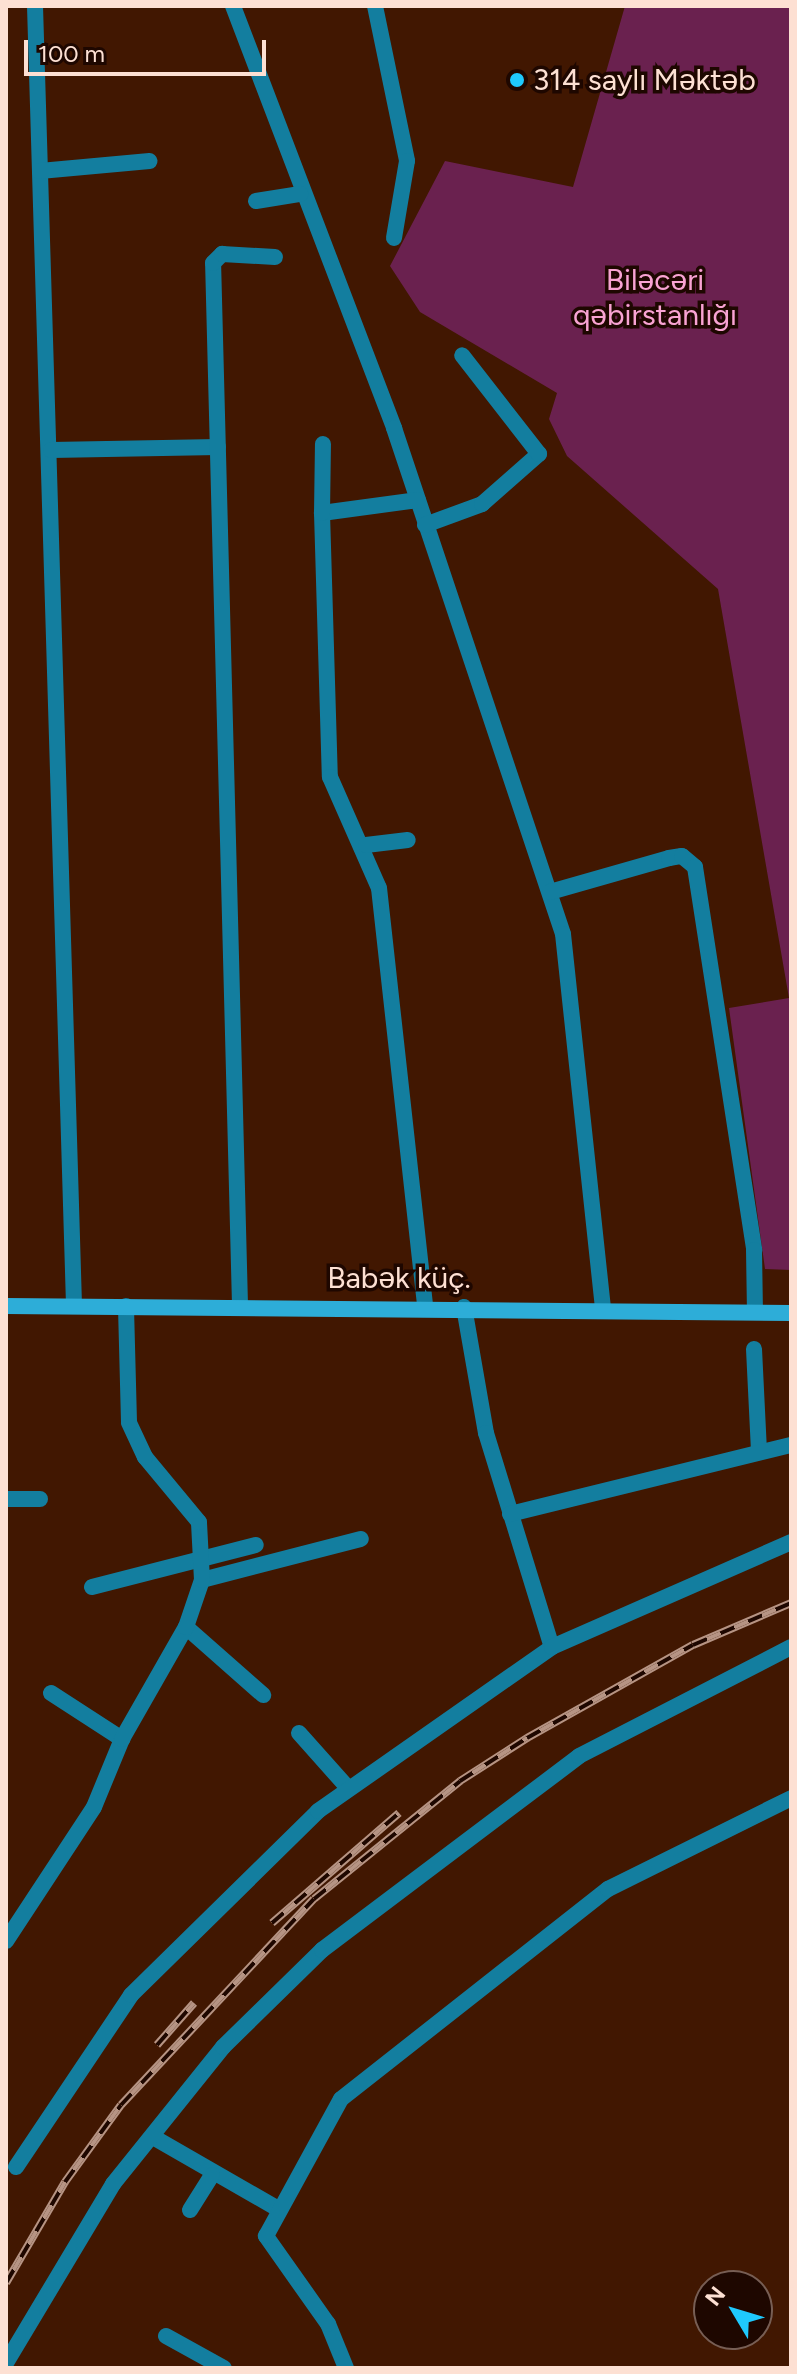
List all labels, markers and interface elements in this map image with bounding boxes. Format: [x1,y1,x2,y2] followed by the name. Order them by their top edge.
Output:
[28,24,270,74] scale bar
[38,39,105,68] text: 100 m
[533,62,756,98] place label: 314 saylı Məktəb
[508,71,526,89] marker: 314 saylı Məktəb
[573,262,737,332] park label: Biləcəri qəbirstanlığı
[327,1260,471,1296] street label: Babək küç.
[693,2270,773,2350] north arrow
[699,2281,731,2311] text: N

